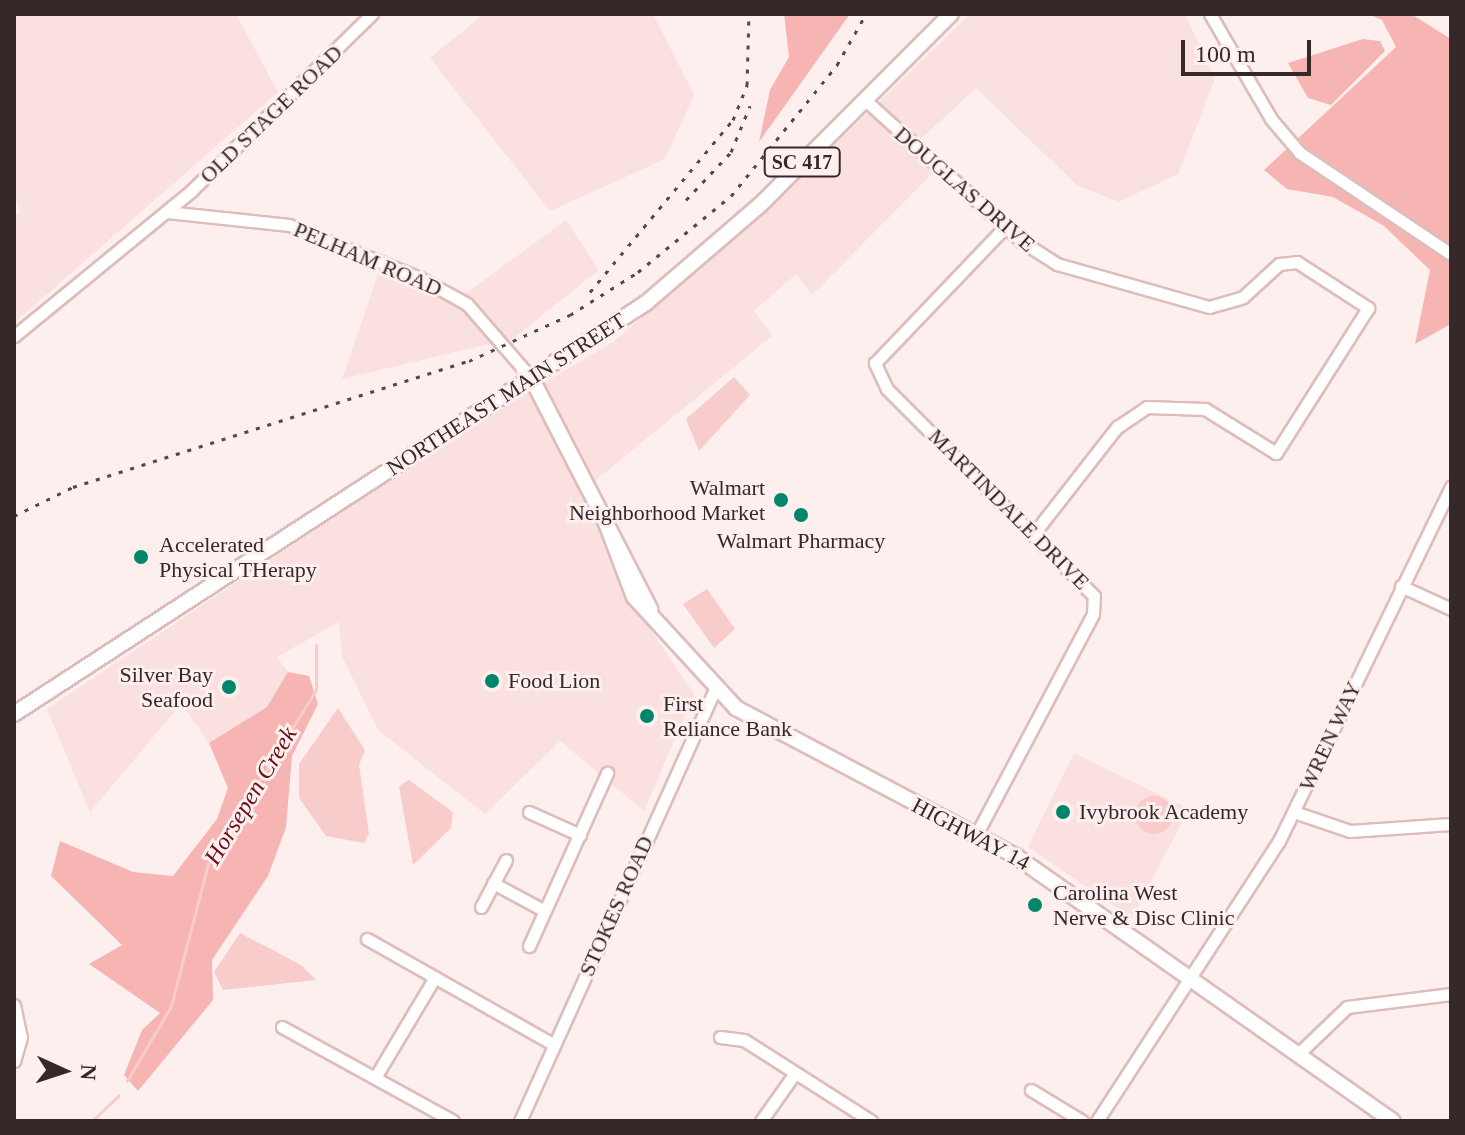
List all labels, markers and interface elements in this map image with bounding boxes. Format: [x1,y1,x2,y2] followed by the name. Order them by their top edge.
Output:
[1185,24,1315,74] scale bar
[194,39,348,189] street label: OLD STAGE ROAD
[1195,41,1256,67] text: 100 m
[889,121,1041,257] street label: DOUGLAS DRIVE
[762,146,842,178] road number: SC 417
[290,216,446,302] street label: PELHAM ROAD
[381,307,631,481] street label: NORTHEAST MAIN STREET
[923,423,1095,595] street label: MARTINDALE DRIVE
[569,474,765,526] place label: Walmart Neighborhood Market
[772,491,790,509] marker: Walmart Neighborhood Market
[792,506,810,524] marker: Walmart Pharmacy
[717,528,885,554] place label: Walmart Pharmacy
[159,531,317,582] place label: Accelerated Physical THerapy
[130,546,152,568] marker: Accelerated Physical THerapy
[120,661,213,712] place label: Silver Bay Seafood
[508,668,600,694] place label: Food Lion
[483,672,501,690] marker: Food Lion
[1293,677,1367,795] street label: WREN WAY
[220,678,238,696] marker: Silver Bay Seafood
[663,690,792,742] place label: First Reliance Bank
[638,707,656,725] marker: First Reliance Bank
[199,722,303,870] water label: Horsepen Creek
[907,792,1035,876] street label: HIGHWAY 14
[1079,799,1249,825] place label: Ivybrook Academy
[1054,803,1072,821] marker: Ivybrook Academy
[573,832,659,980] street label: STOKES ROAD
[1053,879,1234,930] place label: Carolina West Nerve & Disc Clinic
[1024,894,1046,916] marker: Carolina West Nerve & Disc Clinic
[24,1031,104,1111] north arrow
[76,1064,101,1081] text: N

